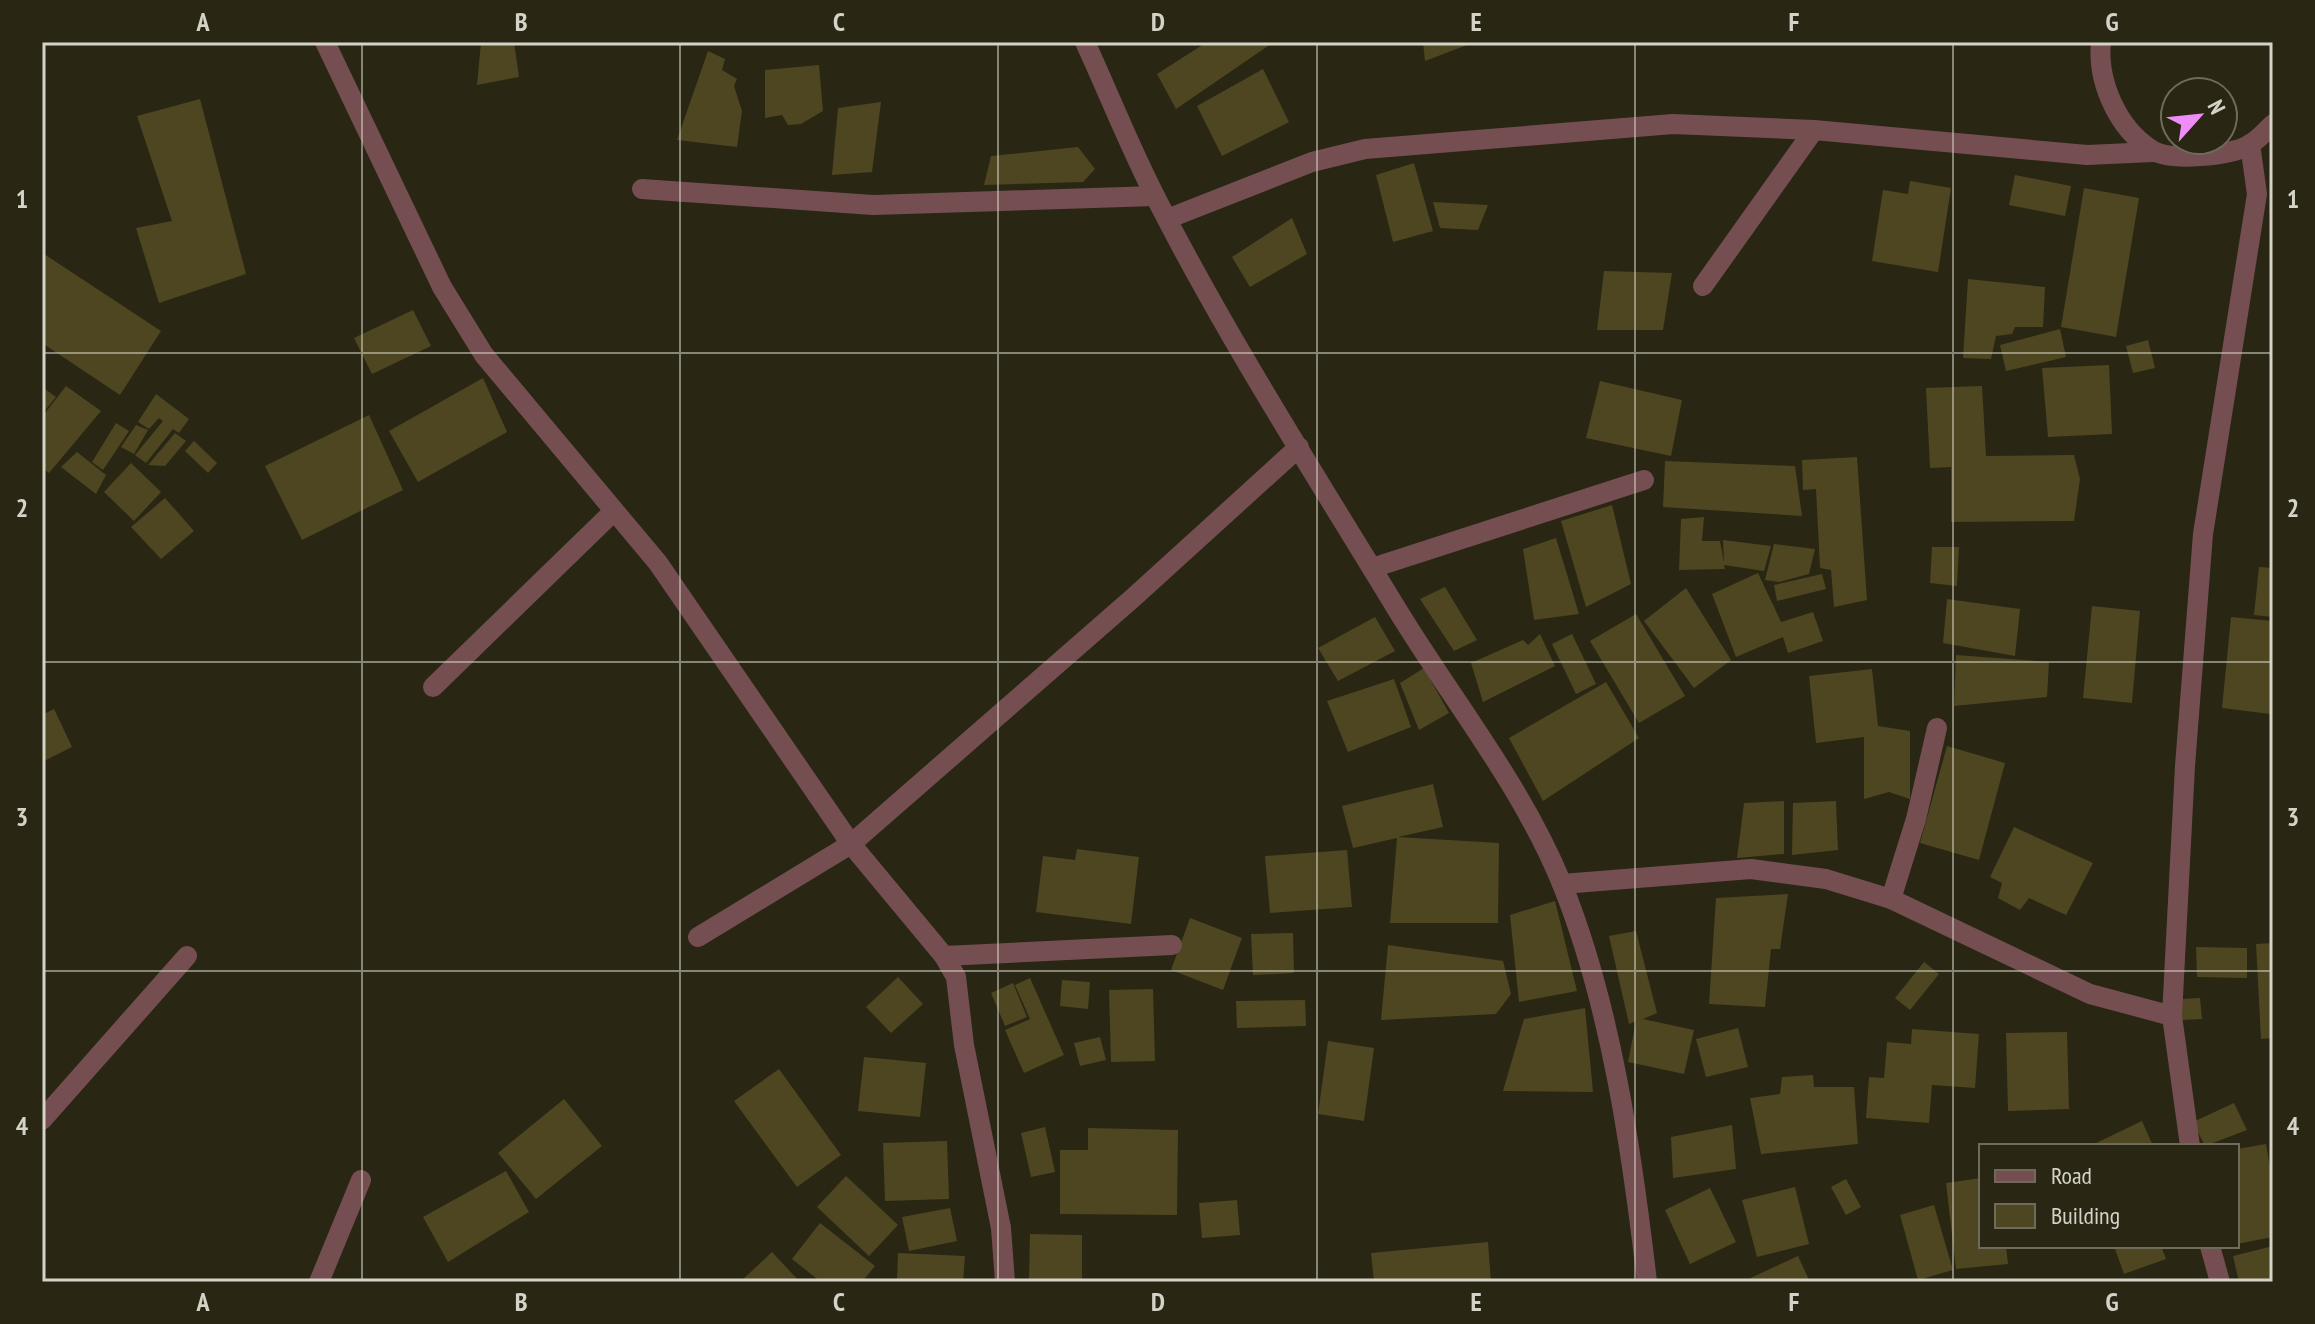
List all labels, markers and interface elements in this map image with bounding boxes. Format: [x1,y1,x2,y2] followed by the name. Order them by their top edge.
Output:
[195,5,210,38] text: A
[515,5,528,38] text: B
[833,5,845,38] text: C
[1151,5,1165,38] text: D
[1470,5,1482,38] text: E
[1789,5,1800,38] text: F
[2105,5,2119,38] text: G
[2159,76,2239,156] north arrow
[2202,95,2232,119] text: N
[16,182,28,215] text: 1
[2287,182,2299,215] text: 1
[16,491,28,524] text: 2
[2287,491,2299,524] text: 2
[16,800,28,833] text: 3
[2287,800,2299,833] text: 3
[16,1109,29,1142] text: 4
[2287,1109,2300,1142] text: 4
[1979,1144,2239,1248] legend
[2051,1160,2092,1191] text: Road
[2051,1200,2120,1231] text: Building
[195,1285,210,1318] text: A
[515,1285,528,1318] text: B
[833,1285,845,1318] text: C
[1151,1285,1165,1318] text: D
[1470,1285,1482,1318] text: E
[1789,1285,1800,1318] text: F
[2105,1285,2119,1318] text: G

